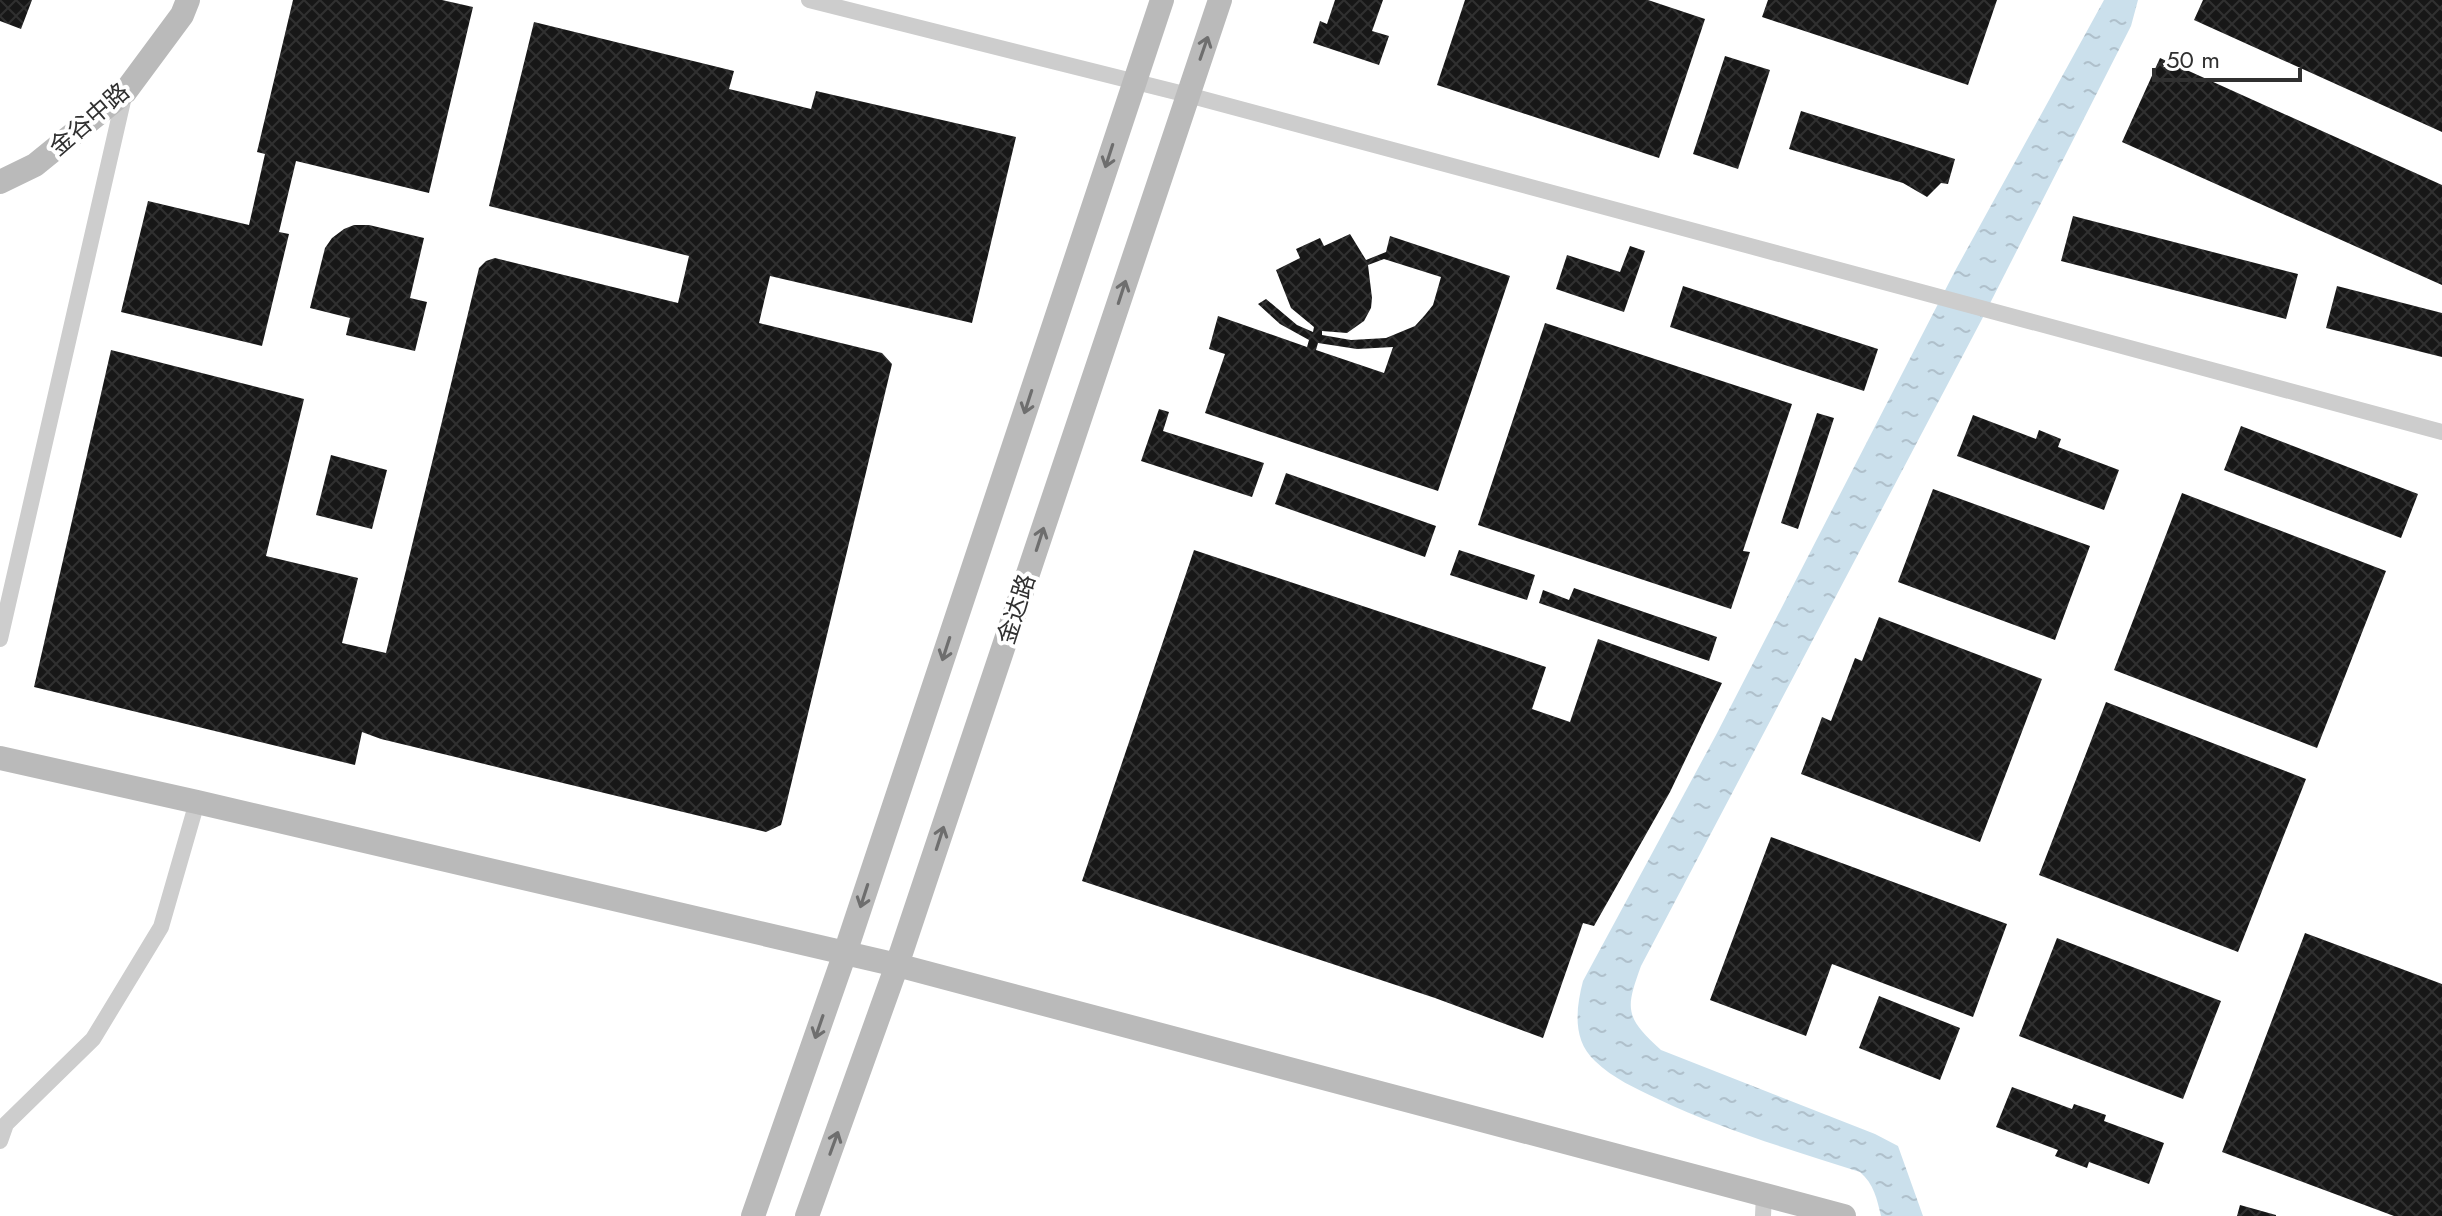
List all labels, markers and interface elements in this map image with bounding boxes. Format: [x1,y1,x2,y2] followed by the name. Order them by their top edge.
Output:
[2154,32,2300,82] scale bar
[1197,35,1212,60] one-way arrow
[2166,42,2220,77] text: 50 m
[41,74,137,164] street label: 金谷中路
[1101,143,1116,168] one-way arrow
[1116,280,1131,305] one-way arrow
[1019,390,1034,415] one-way arrow
[1033,526,1048,551] one-way arrow
[988,569,1044,649] street label: 金达路
[937,636,952,661] one-way arrow
[933,826,948,851] one-way arrow
[855,883,870,908] one-way arrow
[811,1014,825,1039] one-way arrow
[827,1130,842,1155] one-way arrow

